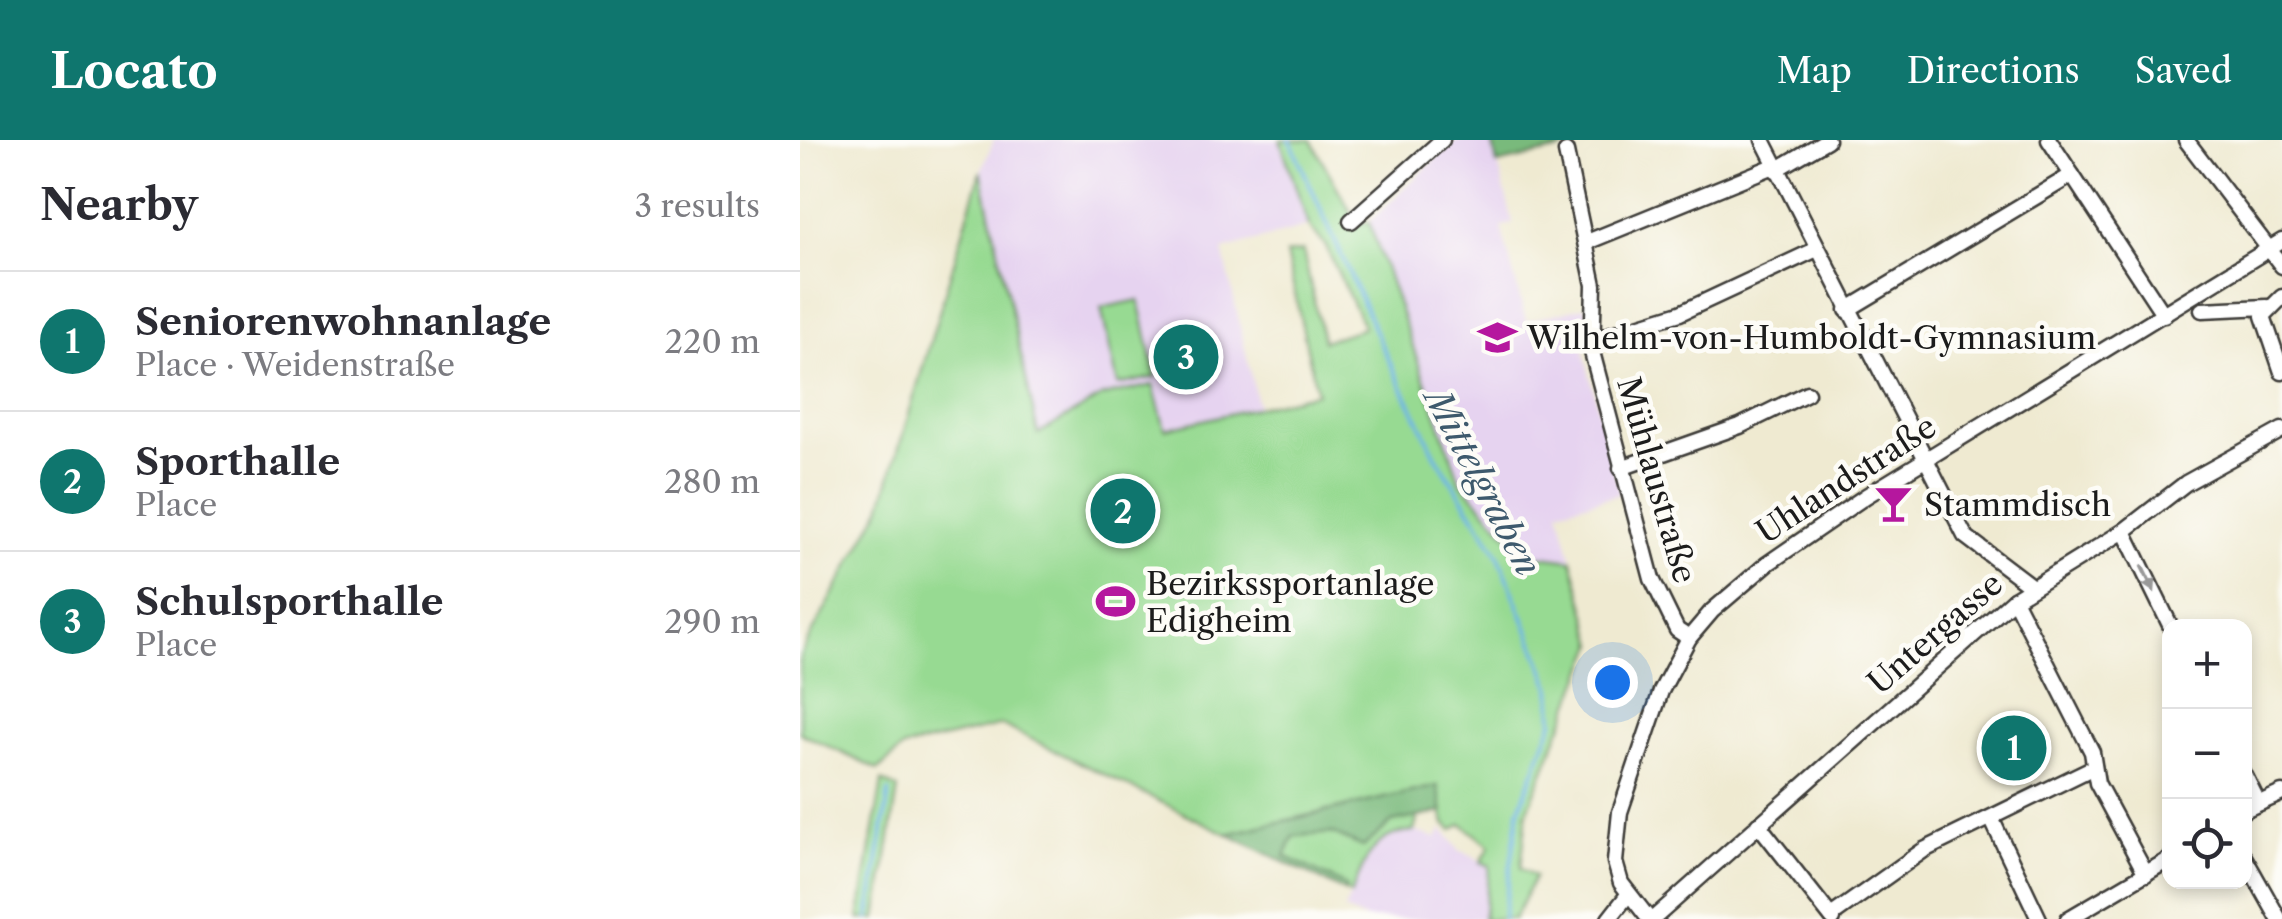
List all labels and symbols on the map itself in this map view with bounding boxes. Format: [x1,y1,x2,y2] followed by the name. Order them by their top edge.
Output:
[1476,316,1518,358] school or university icon: Wilhelm-von-Humboldt-Gymnasium
[1526,318,2096,357] place label: Wilhelm-von-Humboldt-Gymnasium
[1154,320,1218,394] pin: 3
[1609,372,1705,588] street label: Mühlaustraße
[1414,378,1550,583] water label: Mittelgraben
[1749,407,1943,551] street label: Uhlandstraße
[1090,474,1156,548] pin: 2
[1873,483,1915,525] bar icon: Stammdisch
[1924,485,2111,524] place label: Stammdisch
[1146,564,1434,640] place label: Bezirkssportanlage Edigheim
[1860,564,2010,702] street label: Untergasse
[2139,564,2156,593] one-way arrow
[1095,580,1137,622] sports icon: Bezirkssportanlage Edigheim
[1587,657,1638,708] your location
[1982,710,2046,786] pin: 1

